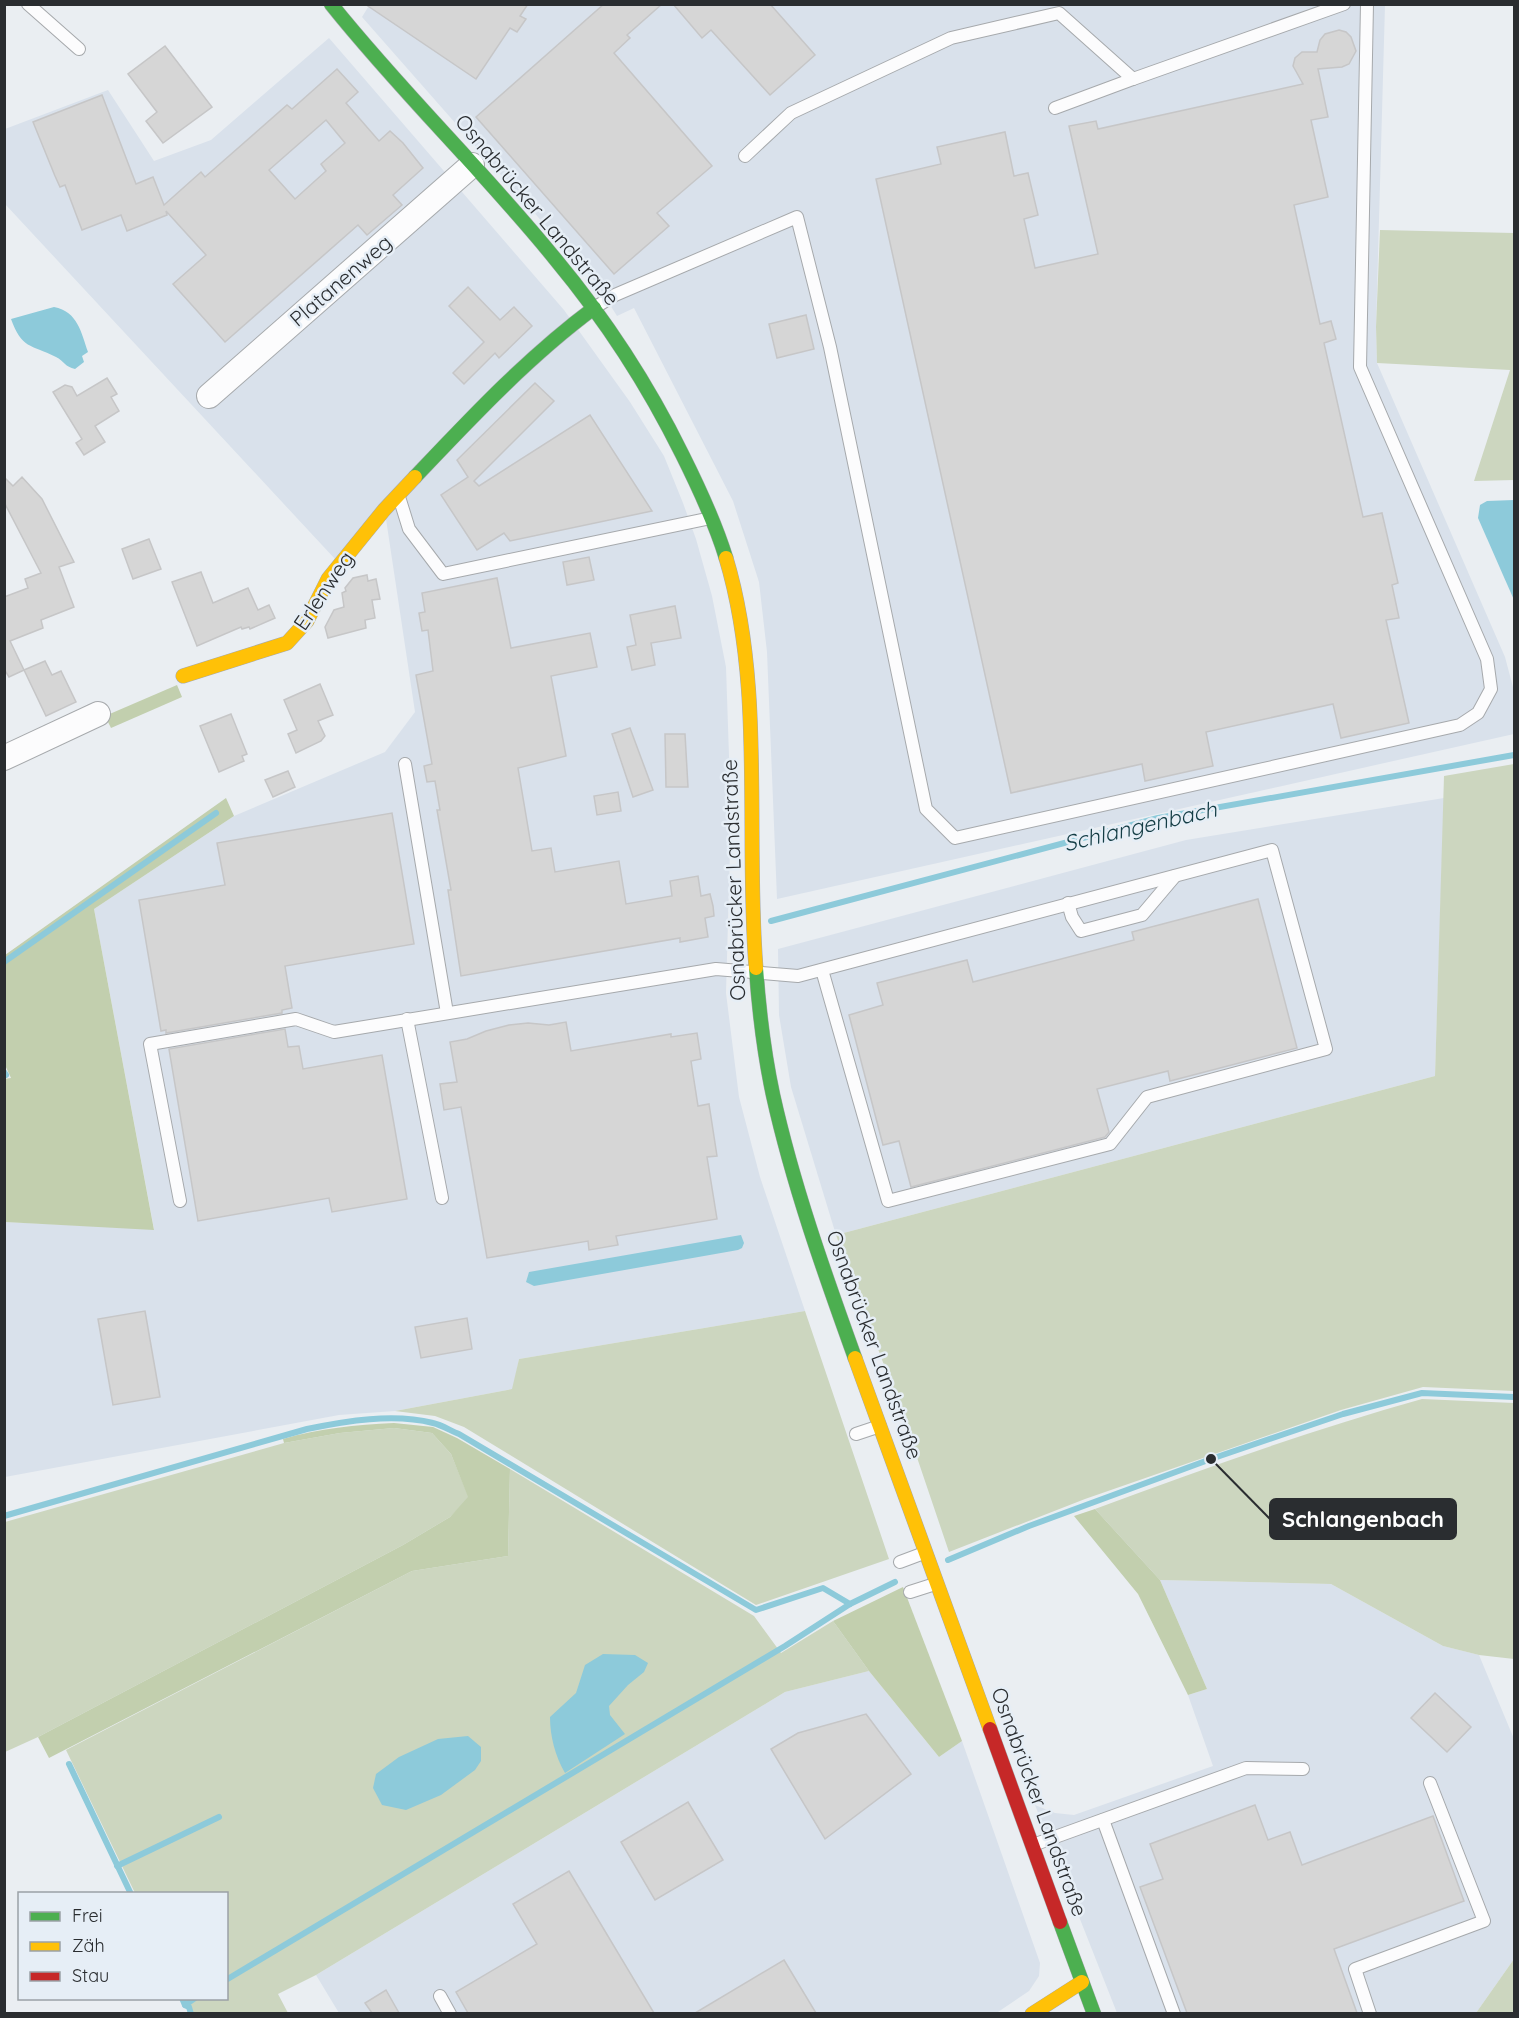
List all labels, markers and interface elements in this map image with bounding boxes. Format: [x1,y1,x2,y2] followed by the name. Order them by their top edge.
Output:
[450,108,625,310] street label: Osnabrücker Landstraße
[284,229,397,332] street label: Platanenweg
[287,546,359,635] street label: Erlenweg
[716,759,750,1001] street label: Osnabrücker Landstraße
[1061,795,1220,857] water label: Schlangenbach
[821,1227,929,1463] street label: Osnabrücker Landstraße
[1270,1499,1456,1539] callout: Schlangenbach
[1282,1505,1444,1533] text: Schlangenbach
[986,1684,1094,1920] street label: Osnabrücker Landstraße
[18,1892,228,2000] legend
[72,1904,103,1927] text: Frei
[72,1934,105,1957] text: Zäh
[72,1964,109,1987] text: Stau

